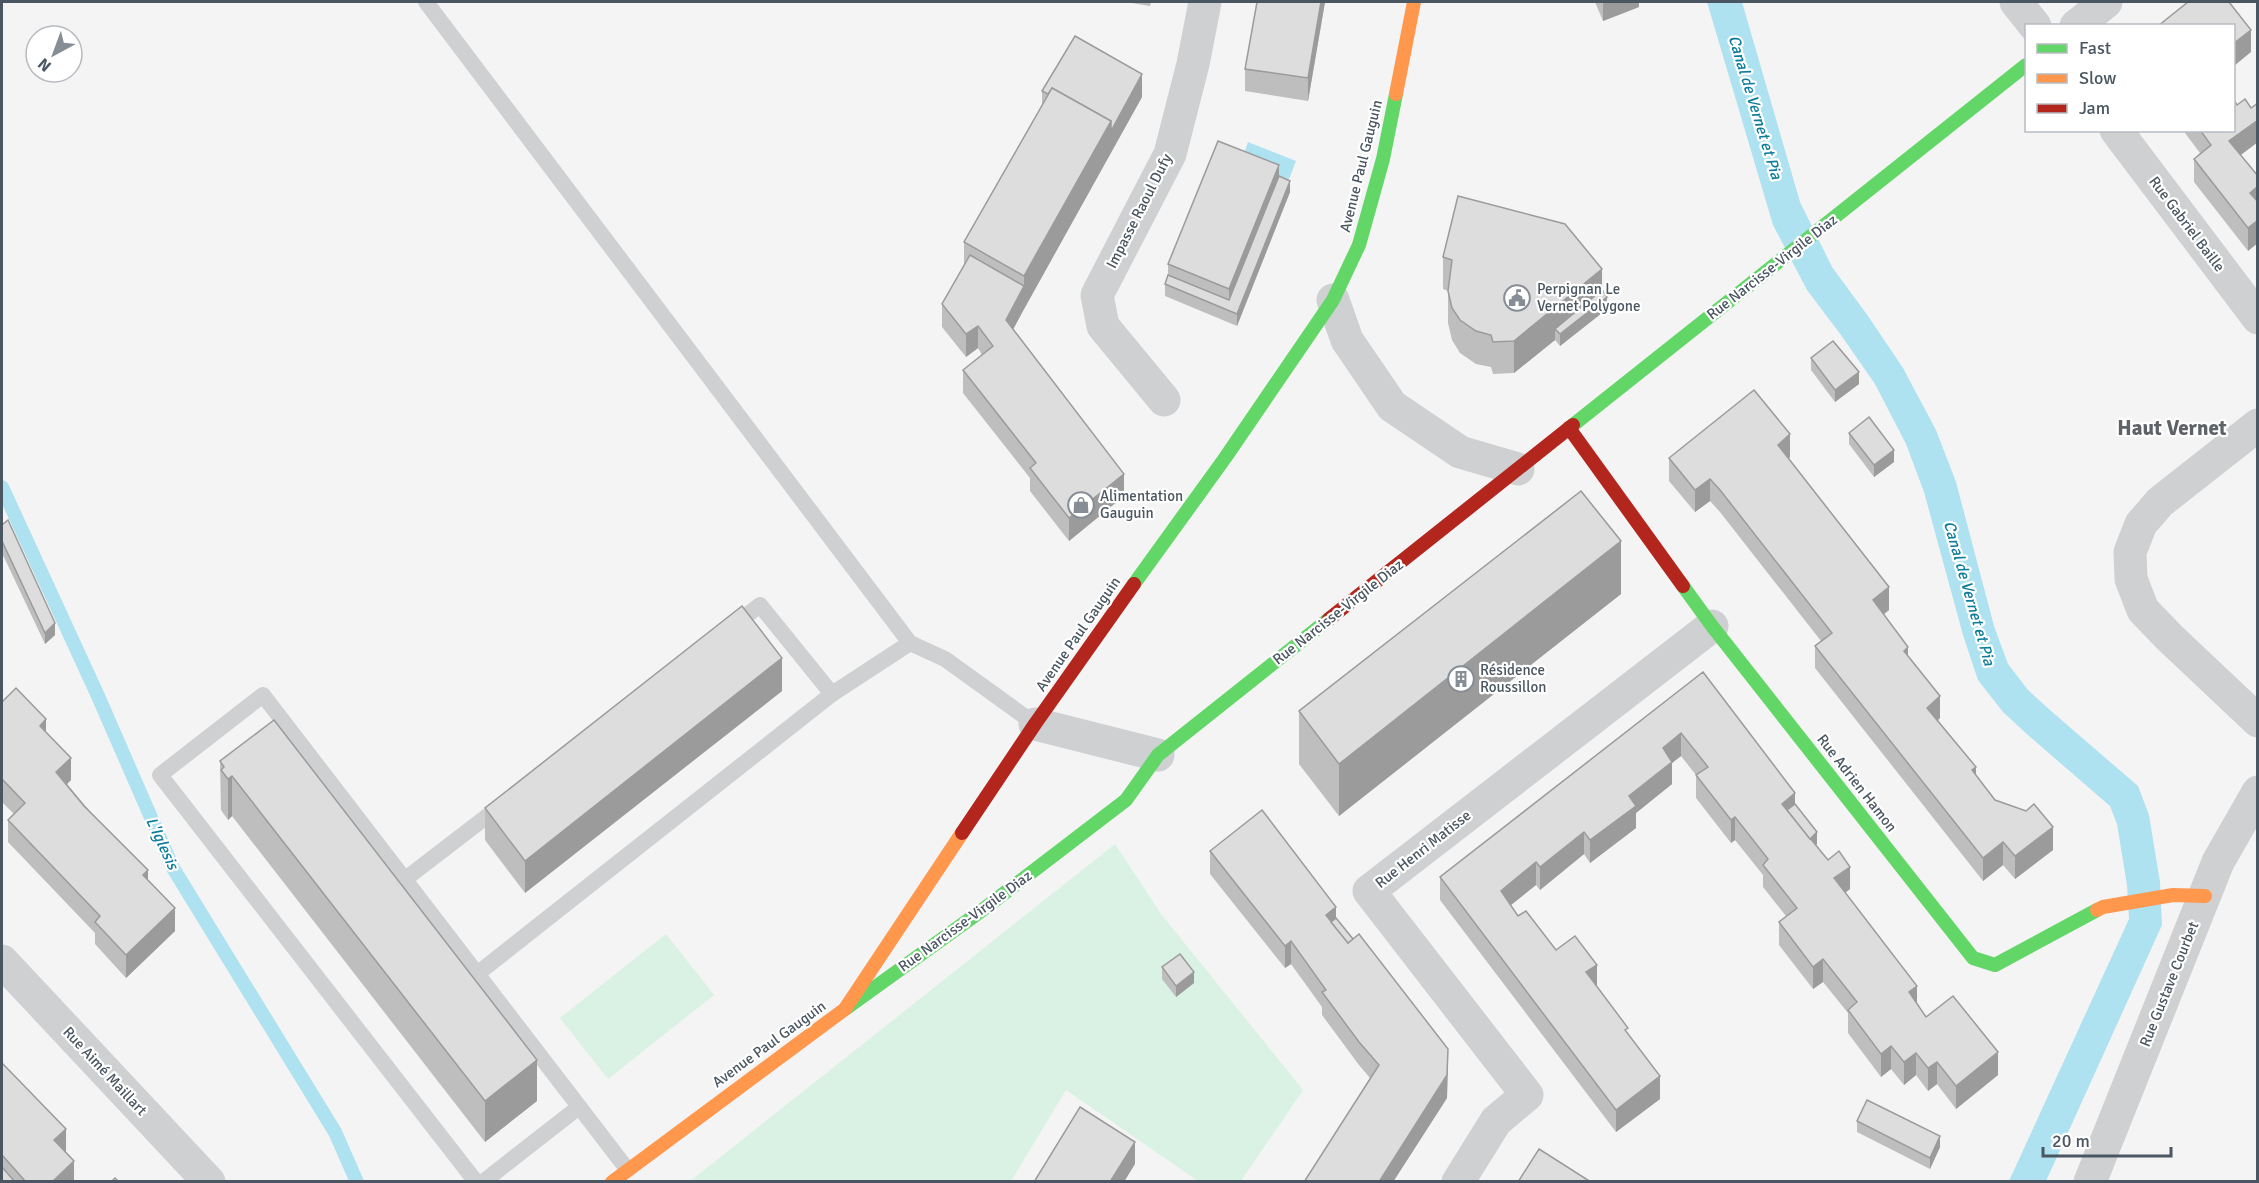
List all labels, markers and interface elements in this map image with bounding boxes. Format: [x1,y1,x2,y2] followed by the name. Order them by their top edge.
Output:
[24,24,84,84] north arrow
[2025,24,2235,132] legend
[1724,33,1787,183] water label: Canal de Vernet et Pia
[2079,37,2111,59] text: Fast
[34,53,56,76] text: N
[2079,67,2116,89] text: Slow
[2079,97,2110,119] text: Jam
[1336,98,1386,234] street label: Avenue Paul Gauguin
[1102,151,1176,271] street label: Impasse Raoul Dufy
[2145,173,2229,275] street label: Rue Gabriel Baille
[1703,210,1841,324] street label: Rue Narcisse-Virgile Diaz
[1537,280,1641,315] place label: Perpignan Le Vernet Polygone
[1502,283,1532,313] public building icon: Perpignan Le Vernet Polygone
[2117,415,2227,441] district label: Haut Vernet
[1100,487,1183,522] place label: Alimentation Gauguin
[1066,490,1096,520] shop icon: Alimentation Gauguin
[1939,519,2000,669] water label: Canal de Vernet et Pia
[1269,555,1407,669] street label: Rue Narcisse-Virgile Diaz
[1032,573,1124,695] street label: Avenue Paul Gauguin
[1480,661,1547,696] place label: Résidence Roussillon
[1446,664,1476,694] building icon: Résidence Roussillon
[1813,731,1901,835] street label: Rue Adrien Hamon
[1372,806,1474,892] street label: Rue Henri Matisse
[141,814,184,875] water label: L'Iglesis
[895,866,1035,975] street label: Rue Narcisse-Virgile Diaz
[2136,919,2202,1049] street label: Rue Gustave Courbet
[709,997,829,1091] street label: Avenue Paul Gauguin
[59,1023,151,1119] street label: Rue Aimé Maillart
[2043,1120,2170,1158] scale bar
[2052,1130,2090,1152] text: 20 m

